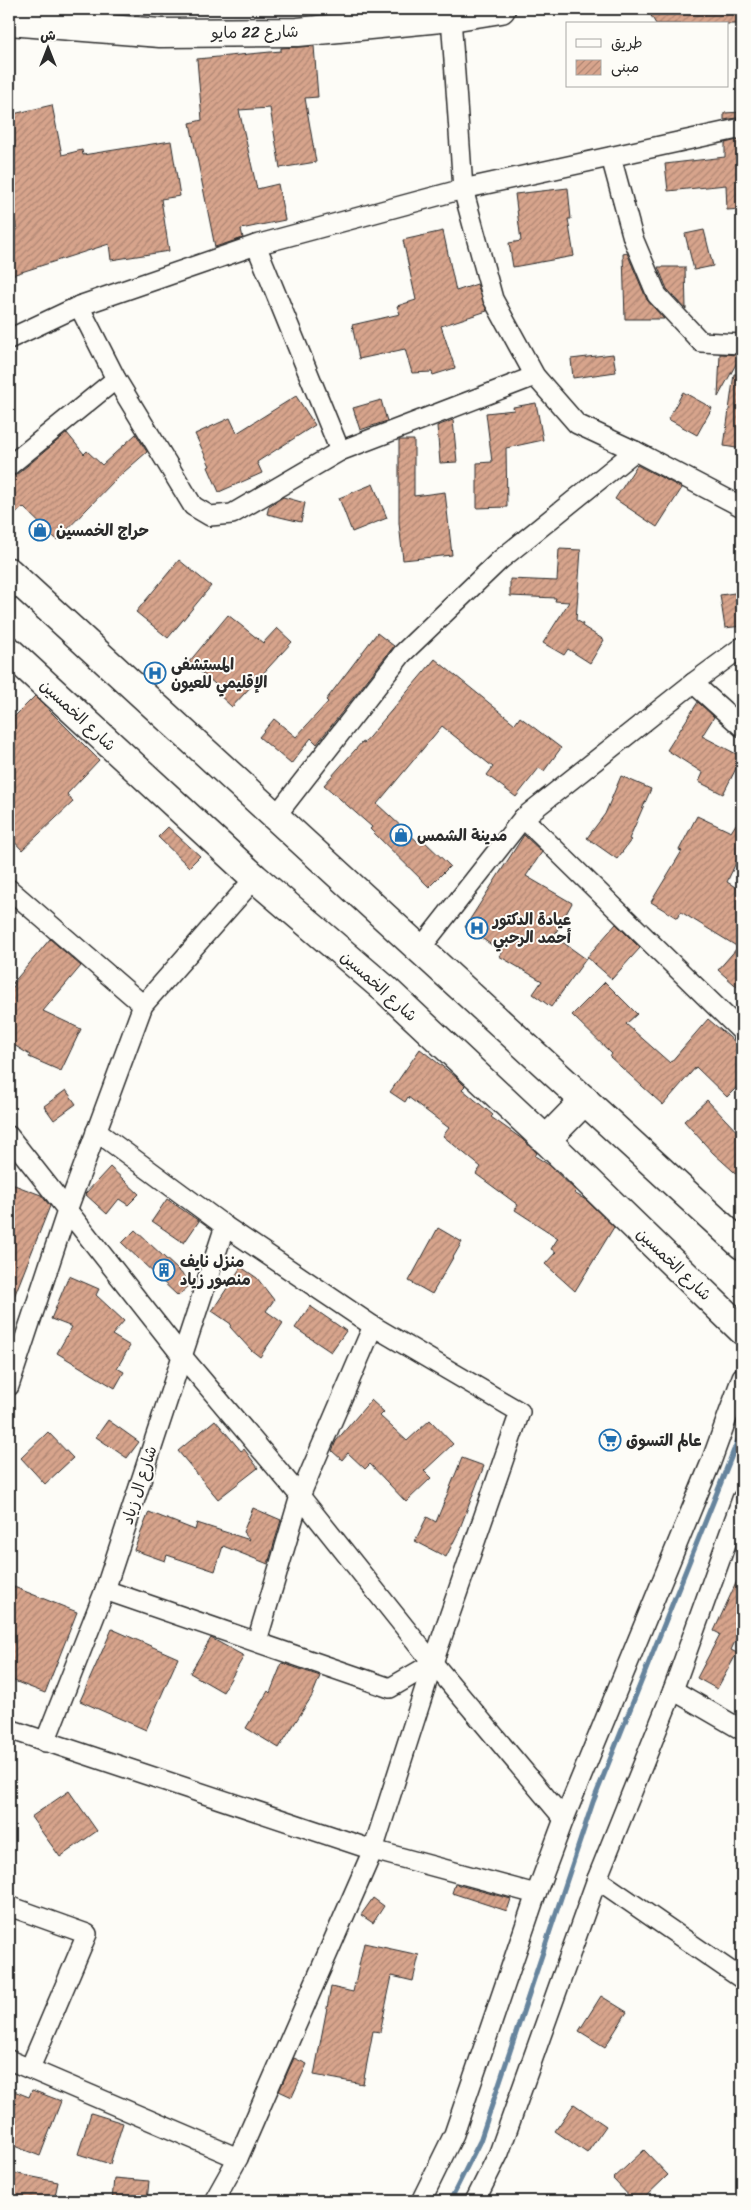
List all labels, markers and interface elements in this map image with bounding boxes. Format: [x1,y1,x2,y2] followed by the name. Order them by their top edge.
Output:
[209,17,299,47] street label: شارع 22 مايو
[22,22,72,72] north arrow
[566,22,728,88] legend
[40,23,56,48] text: ش
[611,30,643,56] text: طريق
[611,54,639,80] text: مبنى
[56,516,149,545] place label: حراج الخمسين
[28,518,52,542] shop icon: حراج الخمسين
[171,650,267,697] place label: المستشفى الإقليمي للعيون
[143,661,167,685] hospital icon: المستشفى الإقليمي للعيون
[33,672,123,758] street label: شارع الخمسين
[417,821,507,850] place label: مدينة الشمس
[389,823,413,847] shop icon: مدينة الشمس
[491,905,572,952] place label: عيادة الدكتور أحمد الرحبي
[465,916,489,940] hospital icon: عيادة الدكتور أحمد الرحبي
[334,943,424,1029] street label: شارع الخمسين
[629,1220,719,1308] street label: شارع الخمسين
[180,1247,251,1294] place label: منزل نايف منصور زياد
[152,1258,176,1282] building icon: منزل نايف منصور زياد
[626,1426,702,1455] place label: عالم التسوق
[598,1428,622,1452] supermarket icon: عالم التسوق
[113,1442,165,1528] street label: شارع ال زياد

